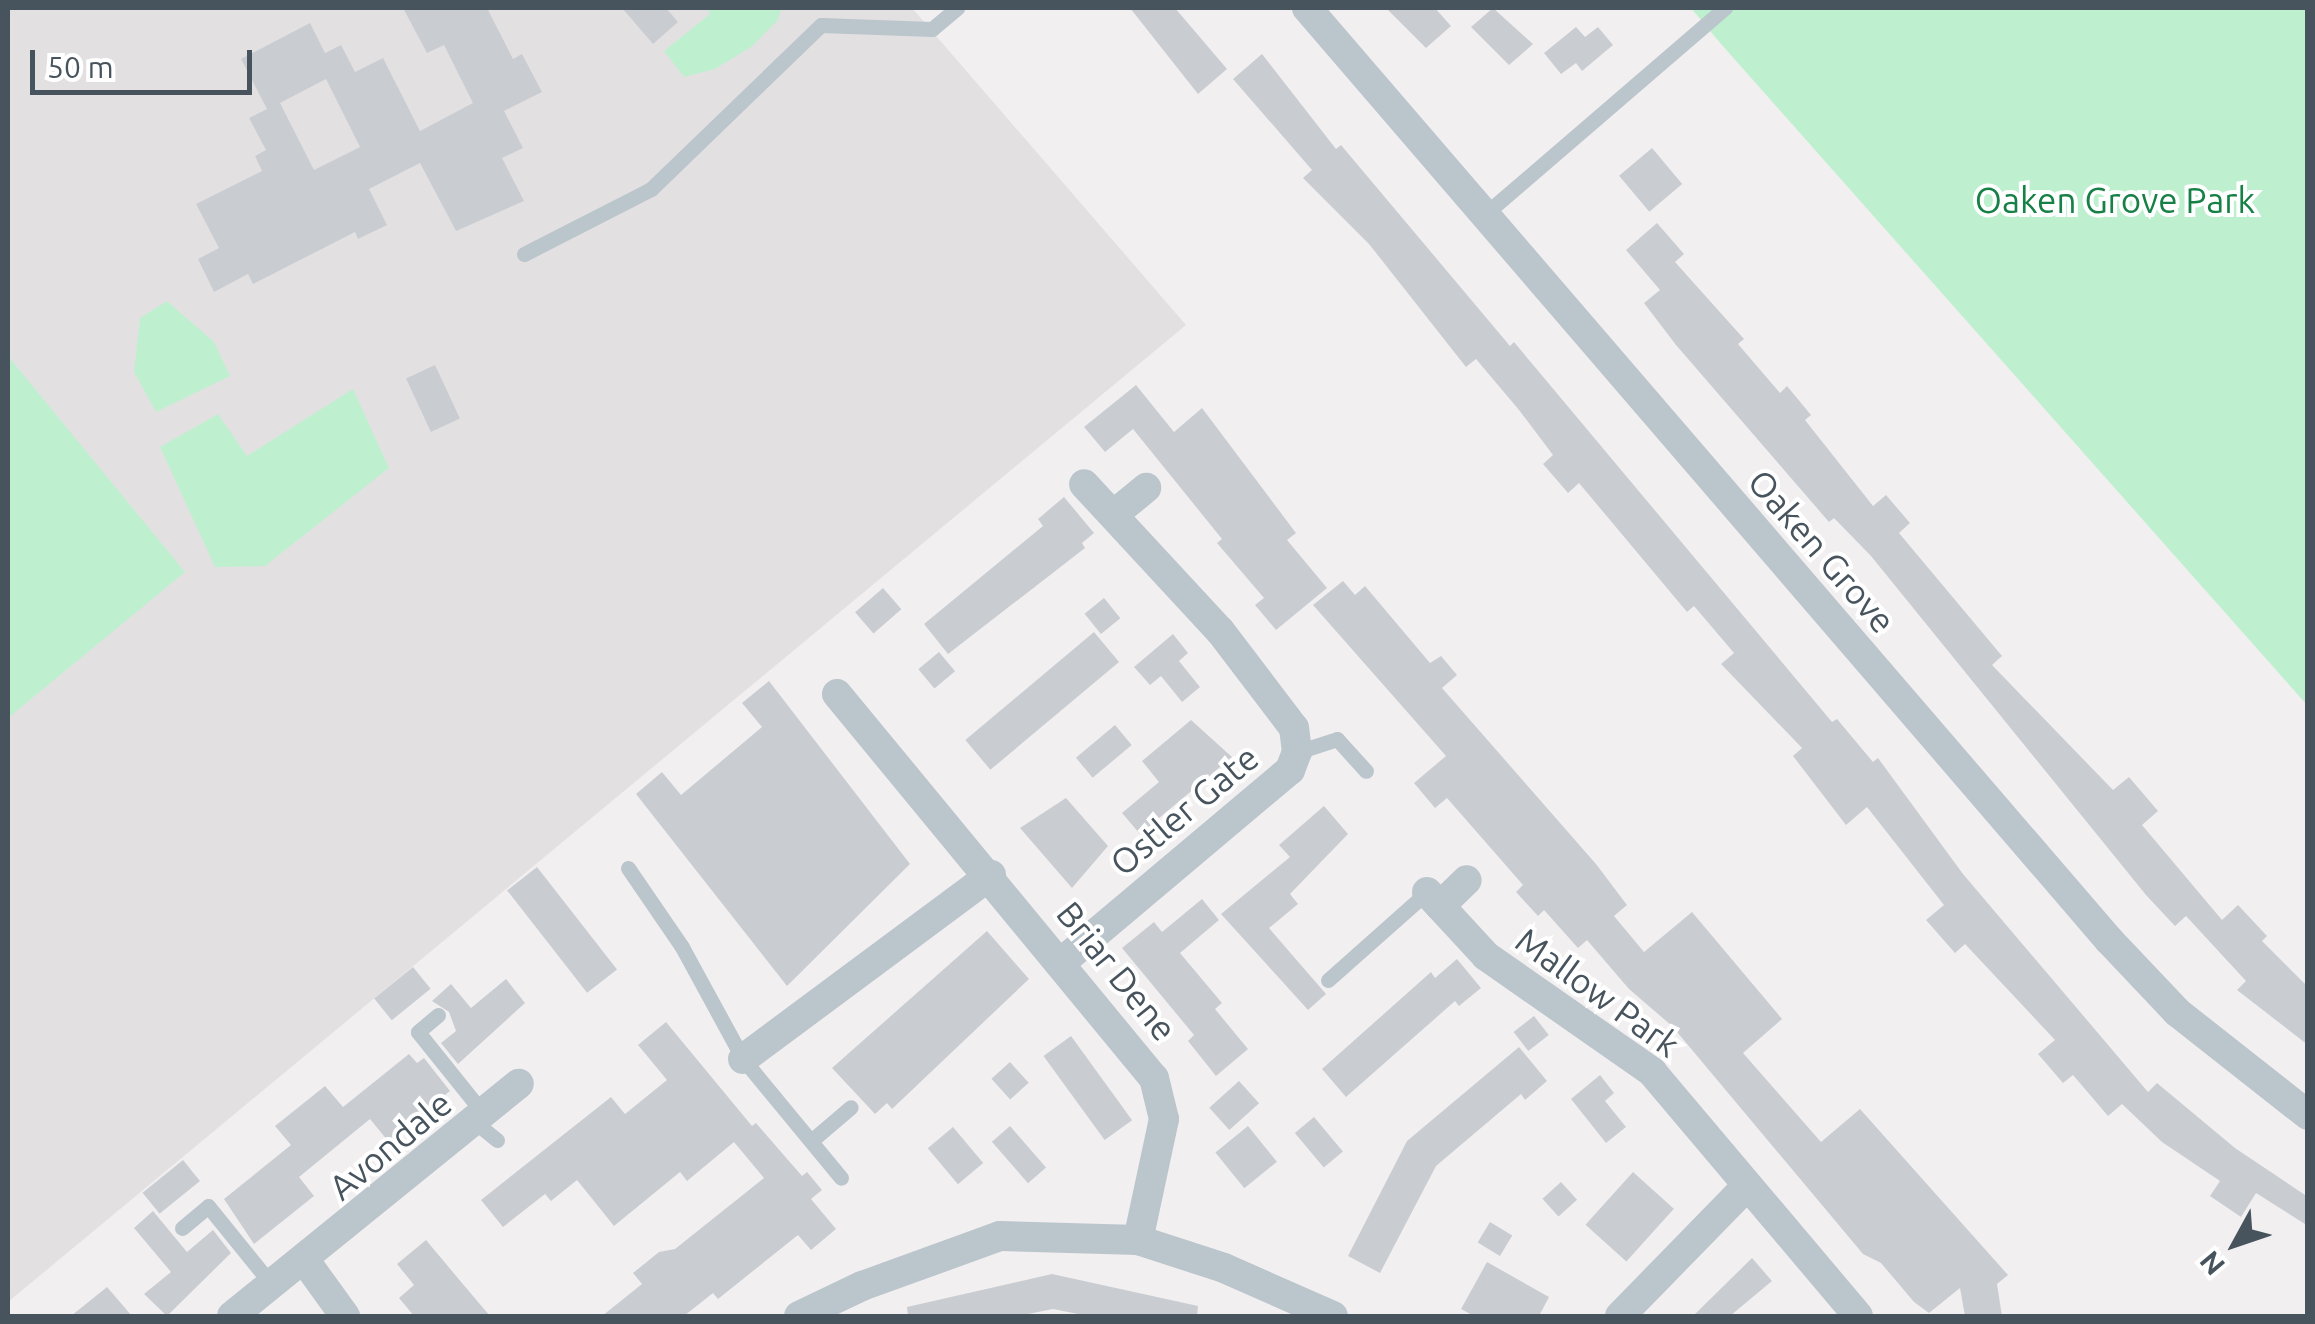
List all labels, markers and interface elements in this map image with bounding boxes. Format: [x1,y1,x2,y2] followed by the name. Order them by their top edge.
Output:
[35,30,258,92] scale bar
[47,50,114,84] text: 50 m
[1975,179,2255,221] park label: Oaken Grove Park
[1740,461,1904,641] street label: Oaken Grove
[1102,736,1266,884] street label: Ostler Gate
[1048,893,1186,1049] street label: Briar Dene
[1508,919,1688,1065] street label: Mallow Park
[320,1082,460,1208] street label: Avondale
[2185,1194,2285,1294] north arrow
[2193,1246,2230,1282] text: N

